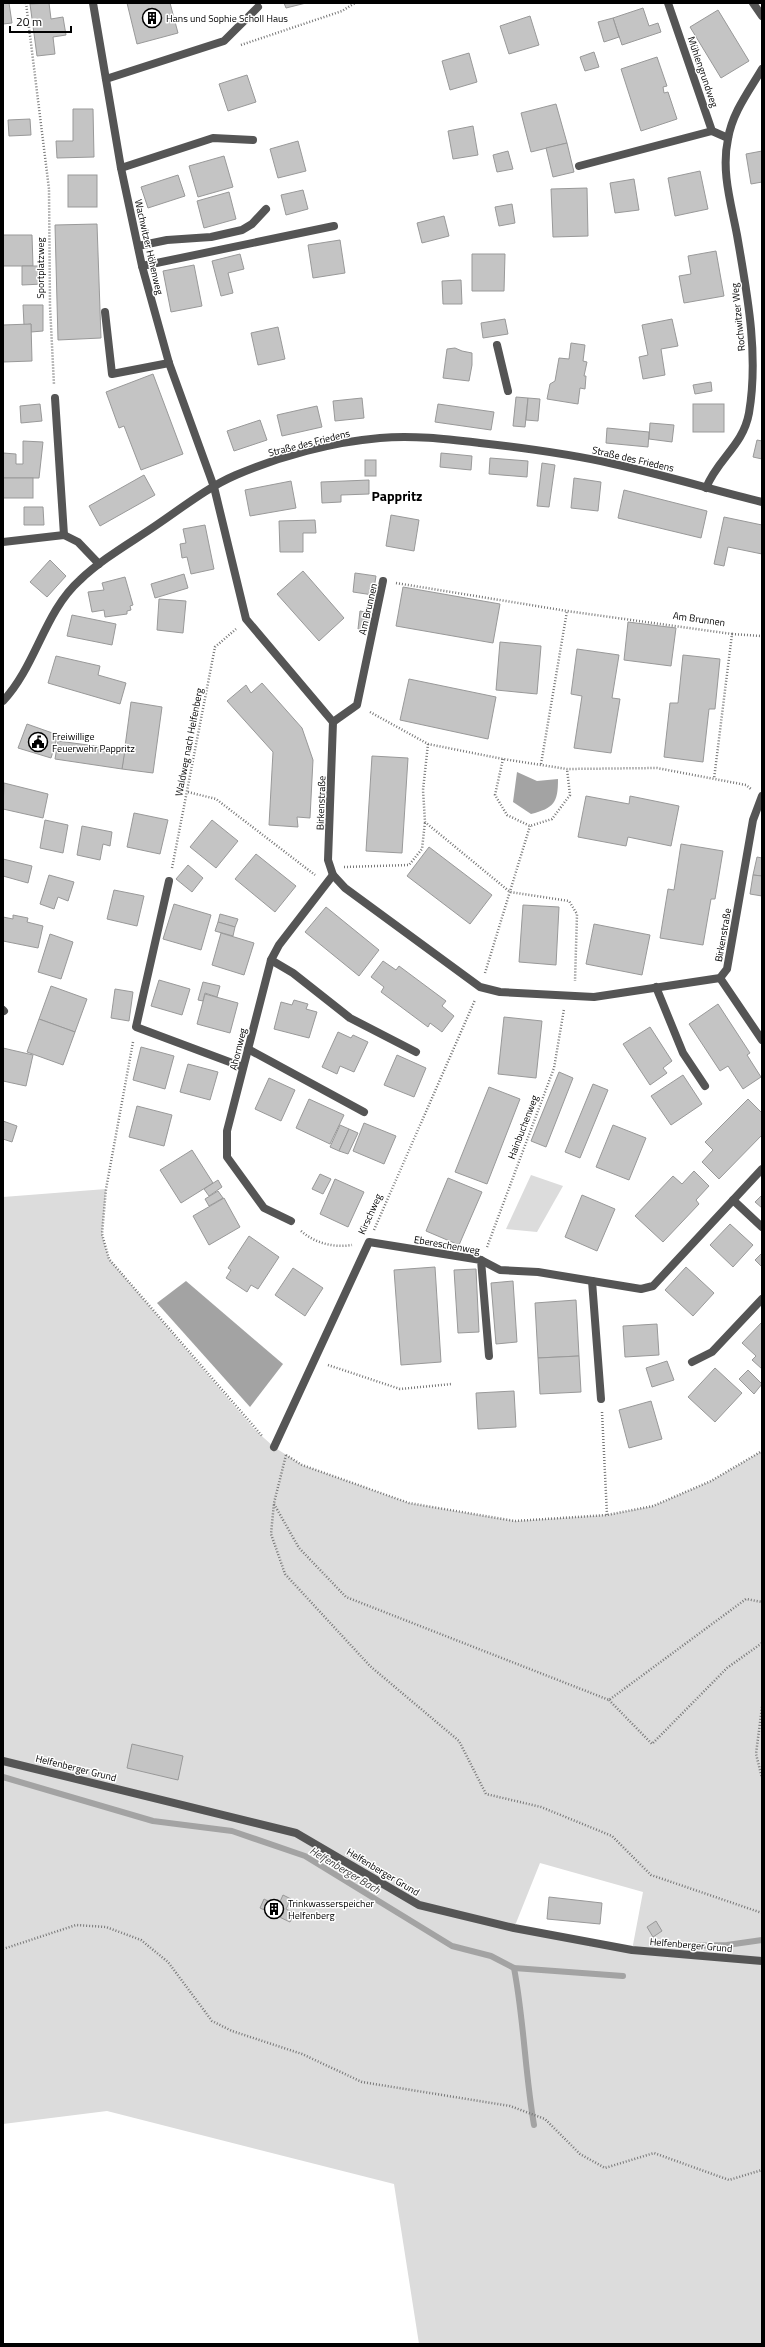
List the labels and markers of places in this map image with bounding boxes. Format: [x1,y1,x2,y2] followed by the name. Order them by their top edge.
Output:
[141,7,163,29] building icon: Hans und Sophie Scholl Haus
[166,11,288,26] place label: Hans und Sophie Scholl Haus
[52,729,135,756] place label: Freiwillige Feuerwehr Pappritz
[27,731,49,753] public building icon: Freiwillige Feuerwehr Pappritz
[288,1896,375,1923] place label: Trinkwasserspeicher Helfenberg
[263,1898,285,1920] building icon: Trinkwasserspeicher Helfenberg

